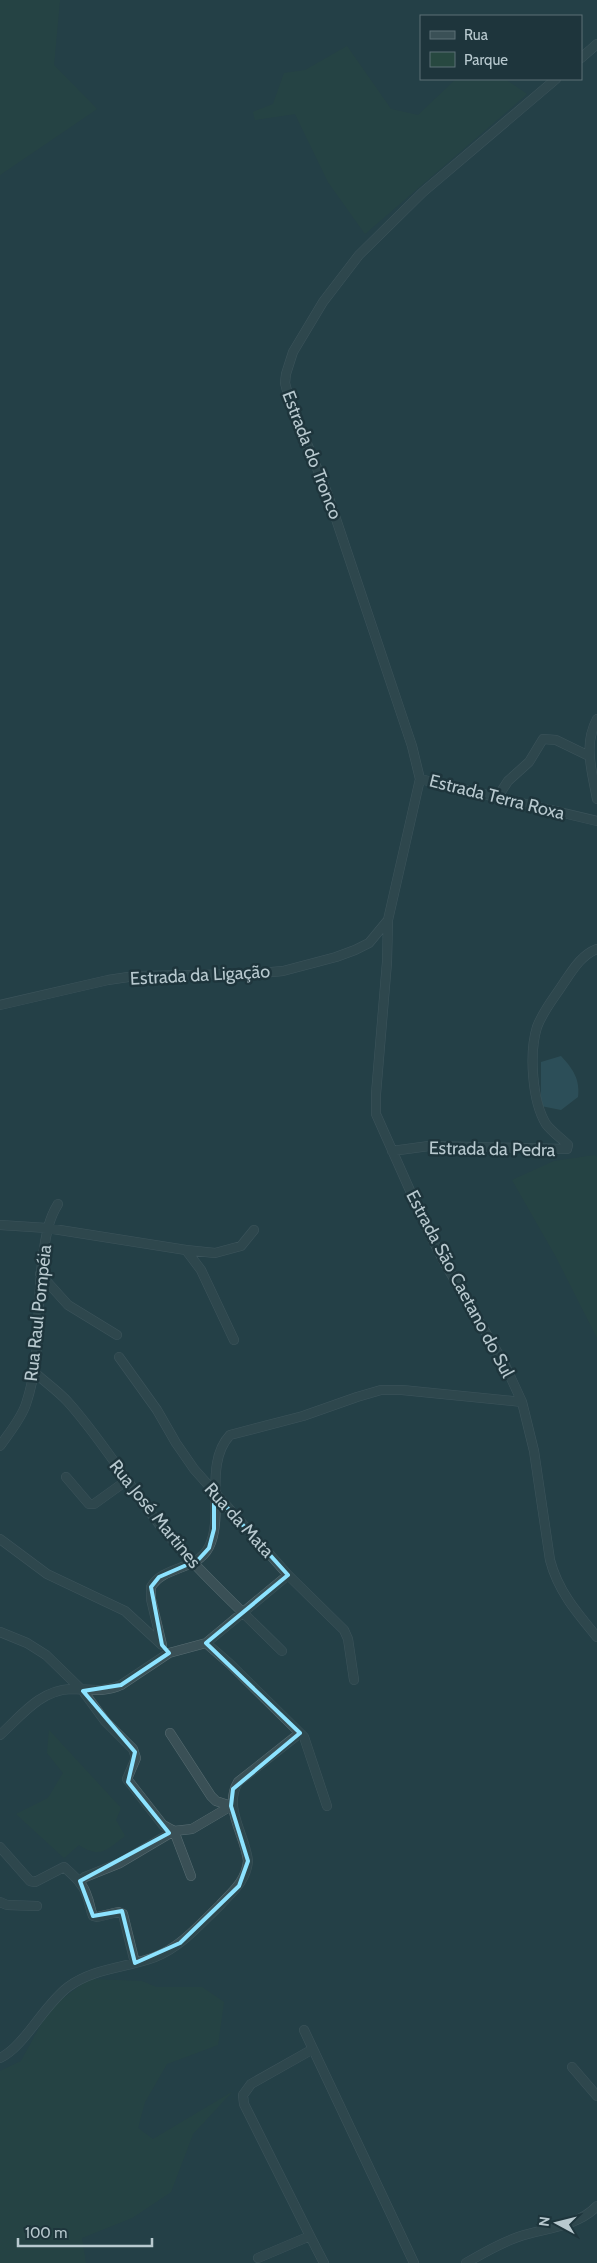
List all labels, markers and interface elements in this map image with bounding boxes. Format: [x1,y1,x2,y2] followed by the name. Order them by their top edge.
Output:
[420,15,582,80] legend
[464,26,489,44] text: Rua
[464,51,508,69] text: Parque
[277,388,347,522] street label: Estrada do Tronco
[427,770,567,825] street label: Estrada Terra Roxa
[129,960,271,990] street label: Estrada da Ligação
[429,1137,556,1161] street label: Estrada da Pedra
[401,1187,519,1382] street label: Estrada São Caetano do Sul
[20,1243,56,1382] street label: Rua Raul Pompéia
[105,1455,205,1573] street label: Rua José Martines
[200,1478,279,1562] street label: Rua da Mata
[532,2198,582,2248] north arrow
[535,2215,554,2227] text: N
[18,2216,151,2248] scale bar
[25,2224,67,2242] text: 100 m

